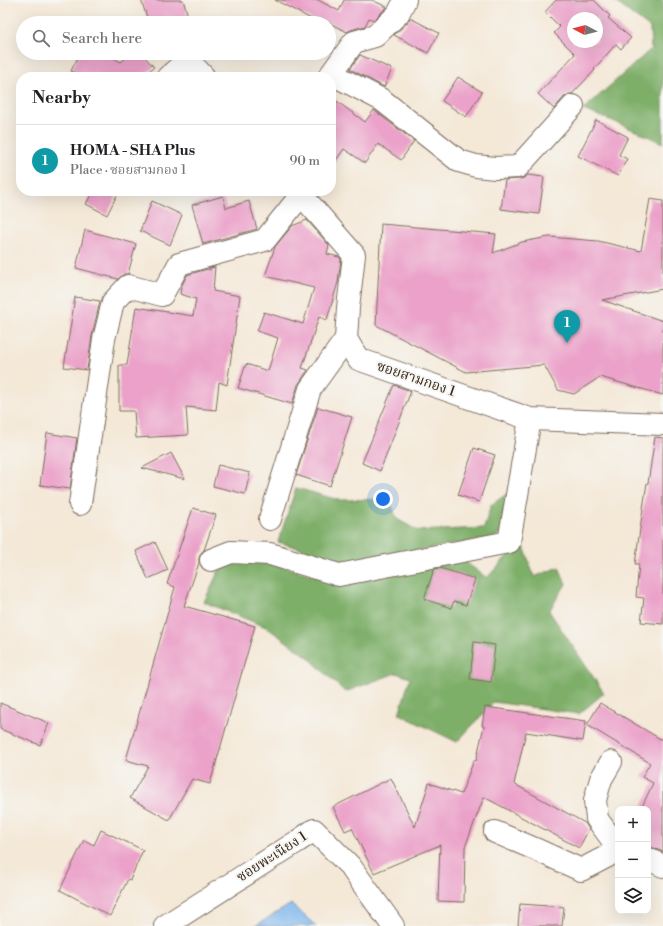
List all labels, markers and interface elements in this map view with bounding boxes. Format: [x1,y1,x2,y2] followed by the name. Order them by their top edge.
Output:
[567,12,603,48] north arrow
[16,16,336,60] search box
[30,27,52,49] icon: search
[62,29,142,48] text: Search here
[32,87,91,109] text: Nearby
[70,141,195,160] text: HOMA - SHA Plus
[42,153,48,169] text: 1
[289,153,320,169] text: 90 m
[70,162,186,178] text: Place · ซอยสามกอง 1
[554,310,580,343] pin: 1
[374,357,458,401] street label: ซอยสามกอง 1
[373,489,393,509] your location
[615,806,651,914] map controls
[615,806,651,842] button: +
[234,828,310,886] street label: ซอยพะเนียง 1
[615,842,651,878] button: −
[615,878,651,914] button: layers

